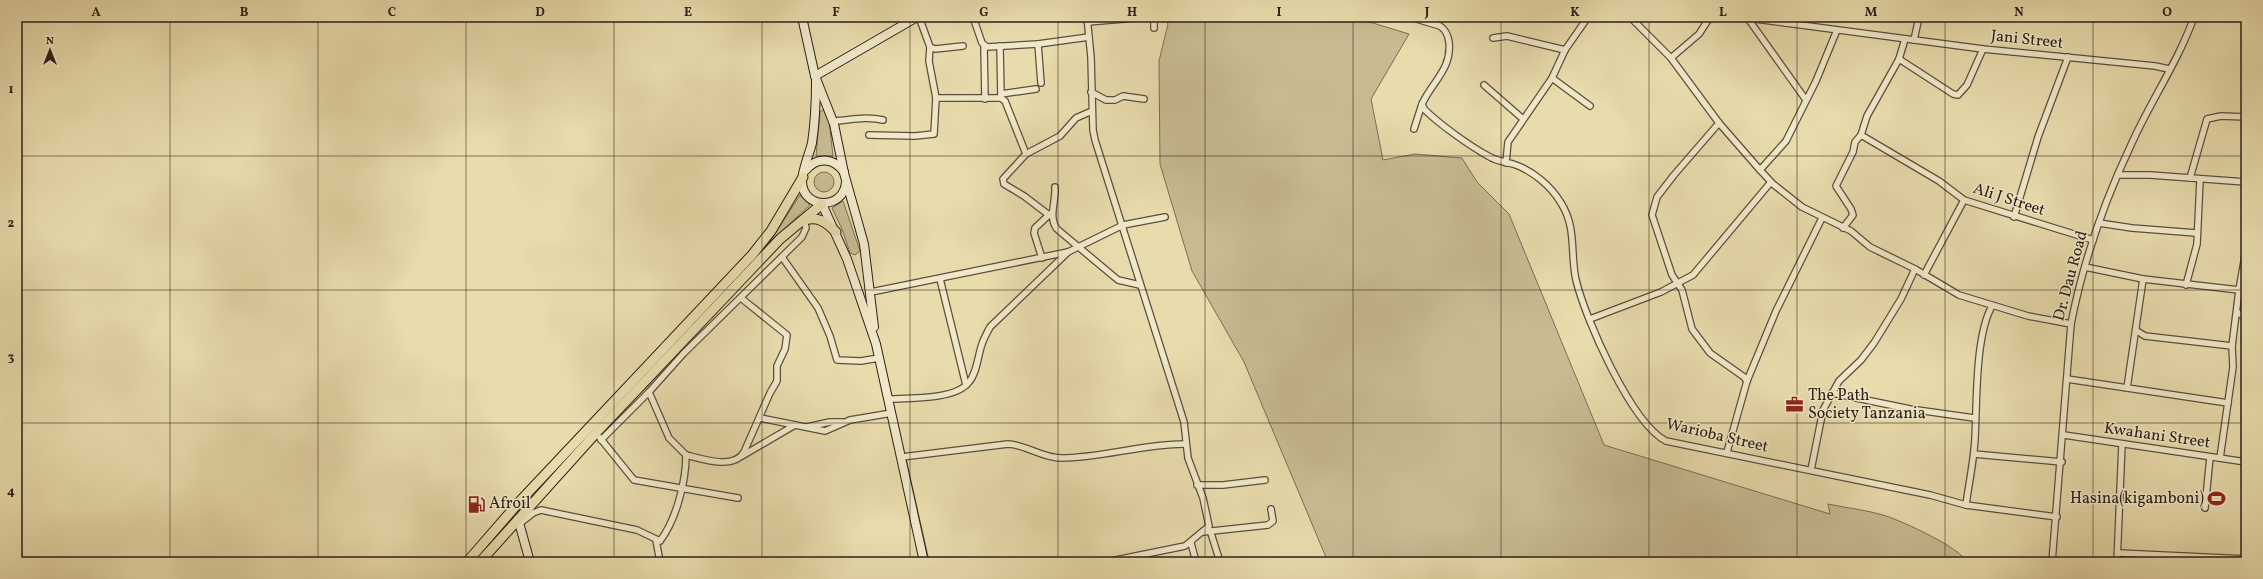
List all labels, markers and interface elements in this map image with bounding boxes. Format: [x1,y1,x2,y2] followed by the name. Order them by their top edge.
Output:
[91,4,101,22] text: A
[240,4,249,22] text: B
[388,4,396,22] text: C
[535,4,545,22] text: D
[684,4,692,22] text: E
[832,4,840,22] text: F
[979,4,989,22] text: G
[1127,4,1137,22] text: H
[1277,4,1282,22] text: I
[1424,4,1430,22] text: J
[1570,4,1580,22] text: K
[1719,4,1727,22] text: L
[1865,4,1878,22] text: M
[2014,4,2024,22] text: N
[2162,4,2172,22] text: O
[1990,25,2065,55] street label: Jani Street
[30,30,70,70] north arrow
[46,34,54,49] text: N
[8,81,14,99] text: 1
[1970,178,2048,222] street label: Ali J Street
[8,215,15,233] text: 2
[2048,228,2094,324] street label: Dr. Dau Road
[8,349,15,367] text: 3
[1808,385,1926,425] place label: The Path Society Tanzania
[1785,395,1805,415] office icon: The Path Society Tanzania
[1664,414,1771,459] street label: Warioba Street
[2102,418,2212,454] street label: Kwahani Street
[7,483,15,501] text: 4
[2070,488,2204,510] place label: Hasina(kigamboni)
[2207,489,2227,509] sports icon: Hasina(kigamboni)
[489,493,531,515] place label: Afroil
[466,494,486,514] fuel station icon: Afroil

